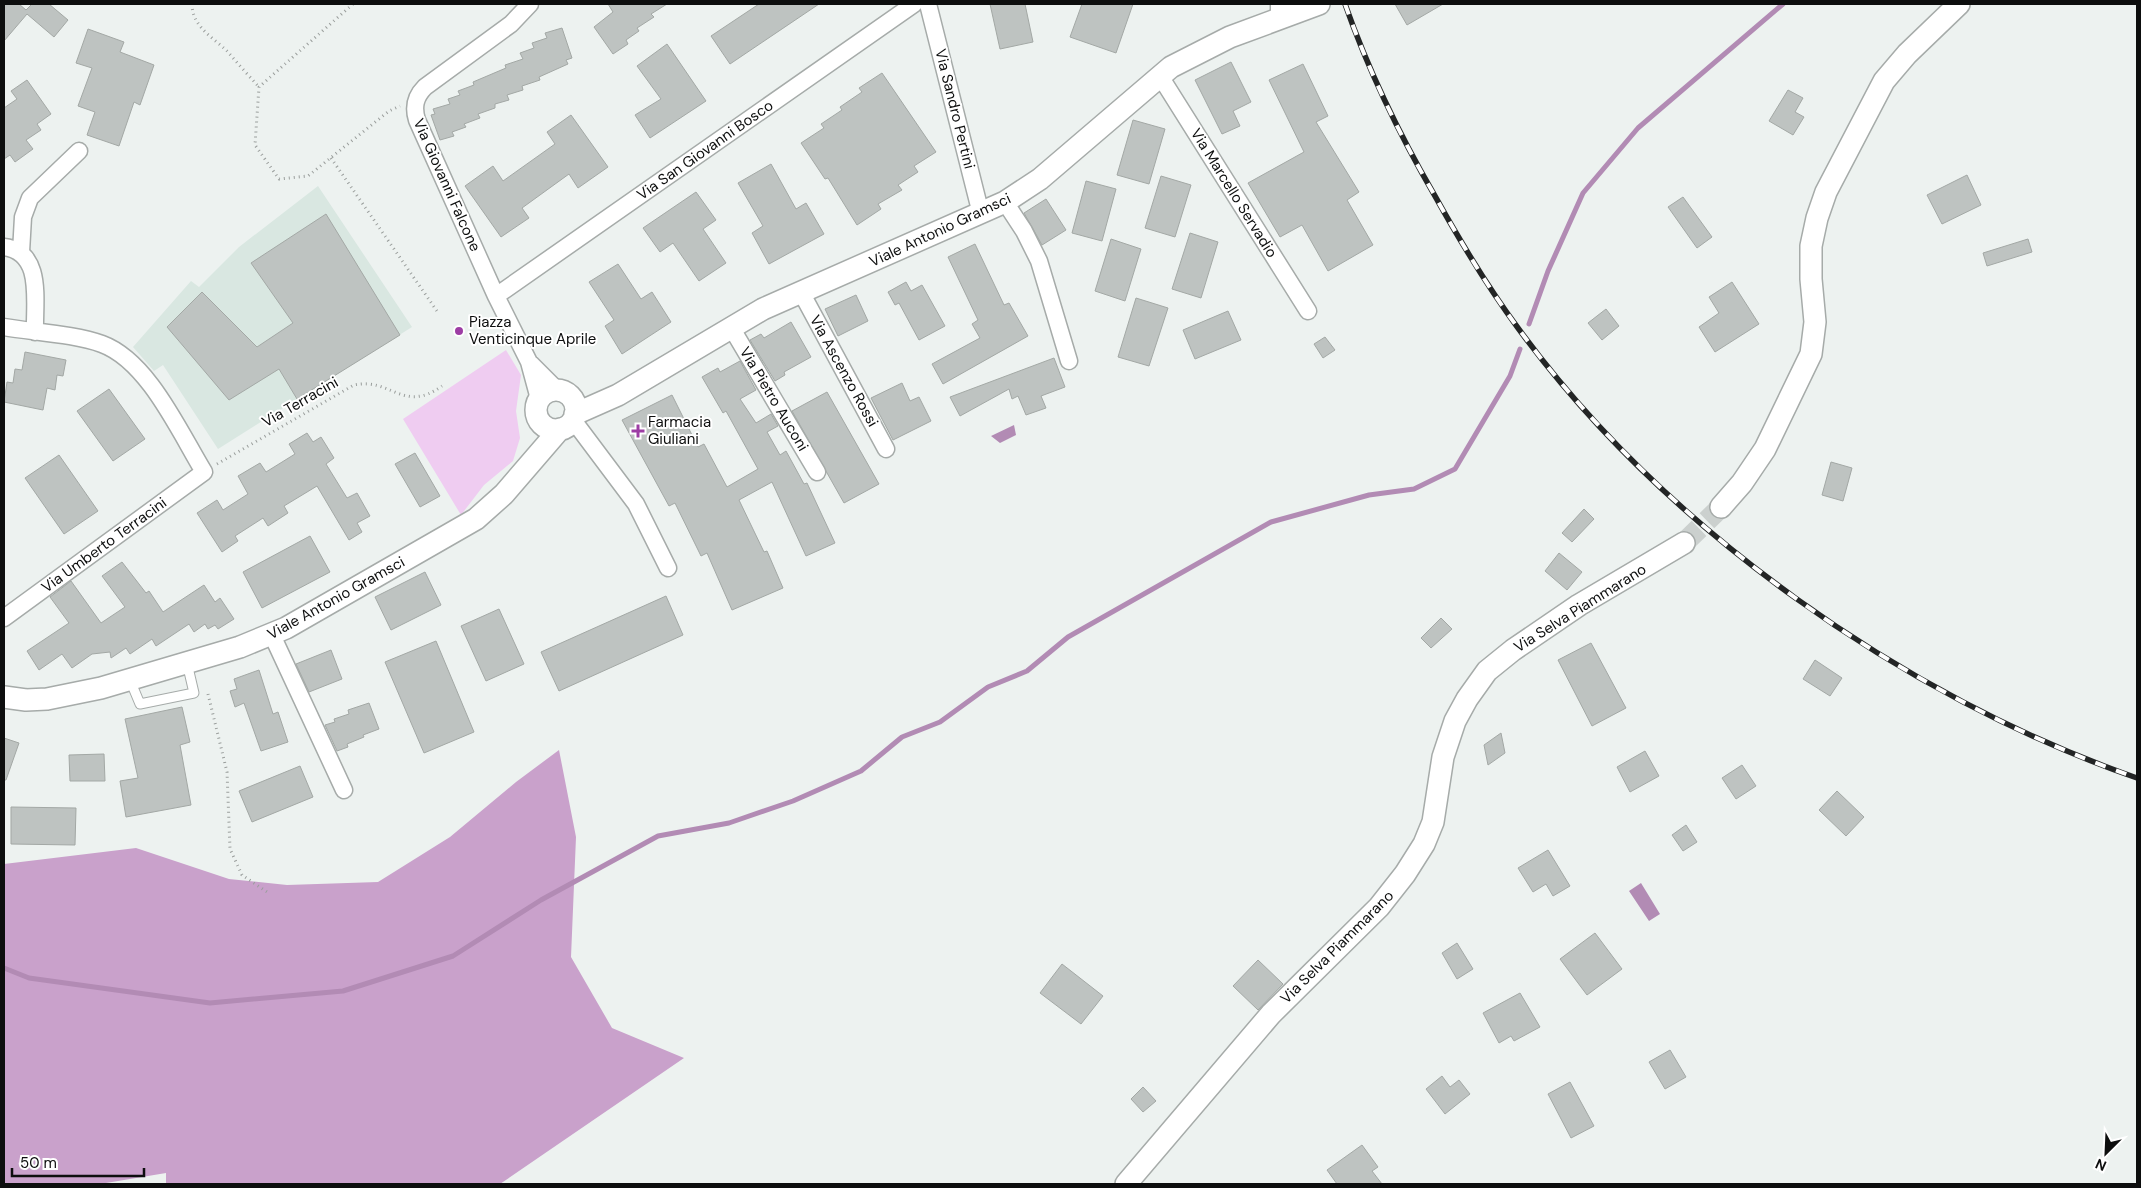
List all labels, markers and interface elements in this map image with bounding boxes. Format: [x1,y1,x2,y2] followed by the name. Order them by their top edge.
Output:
[930,47,980,171] street label: Via Sandro Pertini
[633,95,777,205] street label: Via San Giovanni Bosco
[409,115,485,255] street label: Via Giovanni Falcone
[1186,125,1282,262] street label: Via Marcello Servadio
[866,188,1014,272] street label: Viale Antonio Gramsci
[469,312,596,349] place label: Piazza Venticinque Aprile
[805,312,883,430] street label: Via Ascenzo Rossi
[453,325,465,337] marker: Piazza Venticinque Aprile
[735,343,813,455] street label: Via Pietro Auconi
[258,372,342,432] street label: Via Terracini
[648,412,711,449] place label: Farmacia Giuliani
[632,425,644,437] marker: Farmacia Giuliani
[37,493,171,597] street label: Via Umberto Terracini
[264,552,408,644] street label: Viale Antonio Gramsci
[1510,559,1650,657] street label: Via Selva Piammarano
[1276,886,1398,1008] street label: Via Selva Piammarano
[2081,1128,2131,1178] north arrow
[12,1146,145,1178] scale bar
[20,1153,57,1173] text: 50 m
[2092,1155,2109,1175] text: N

